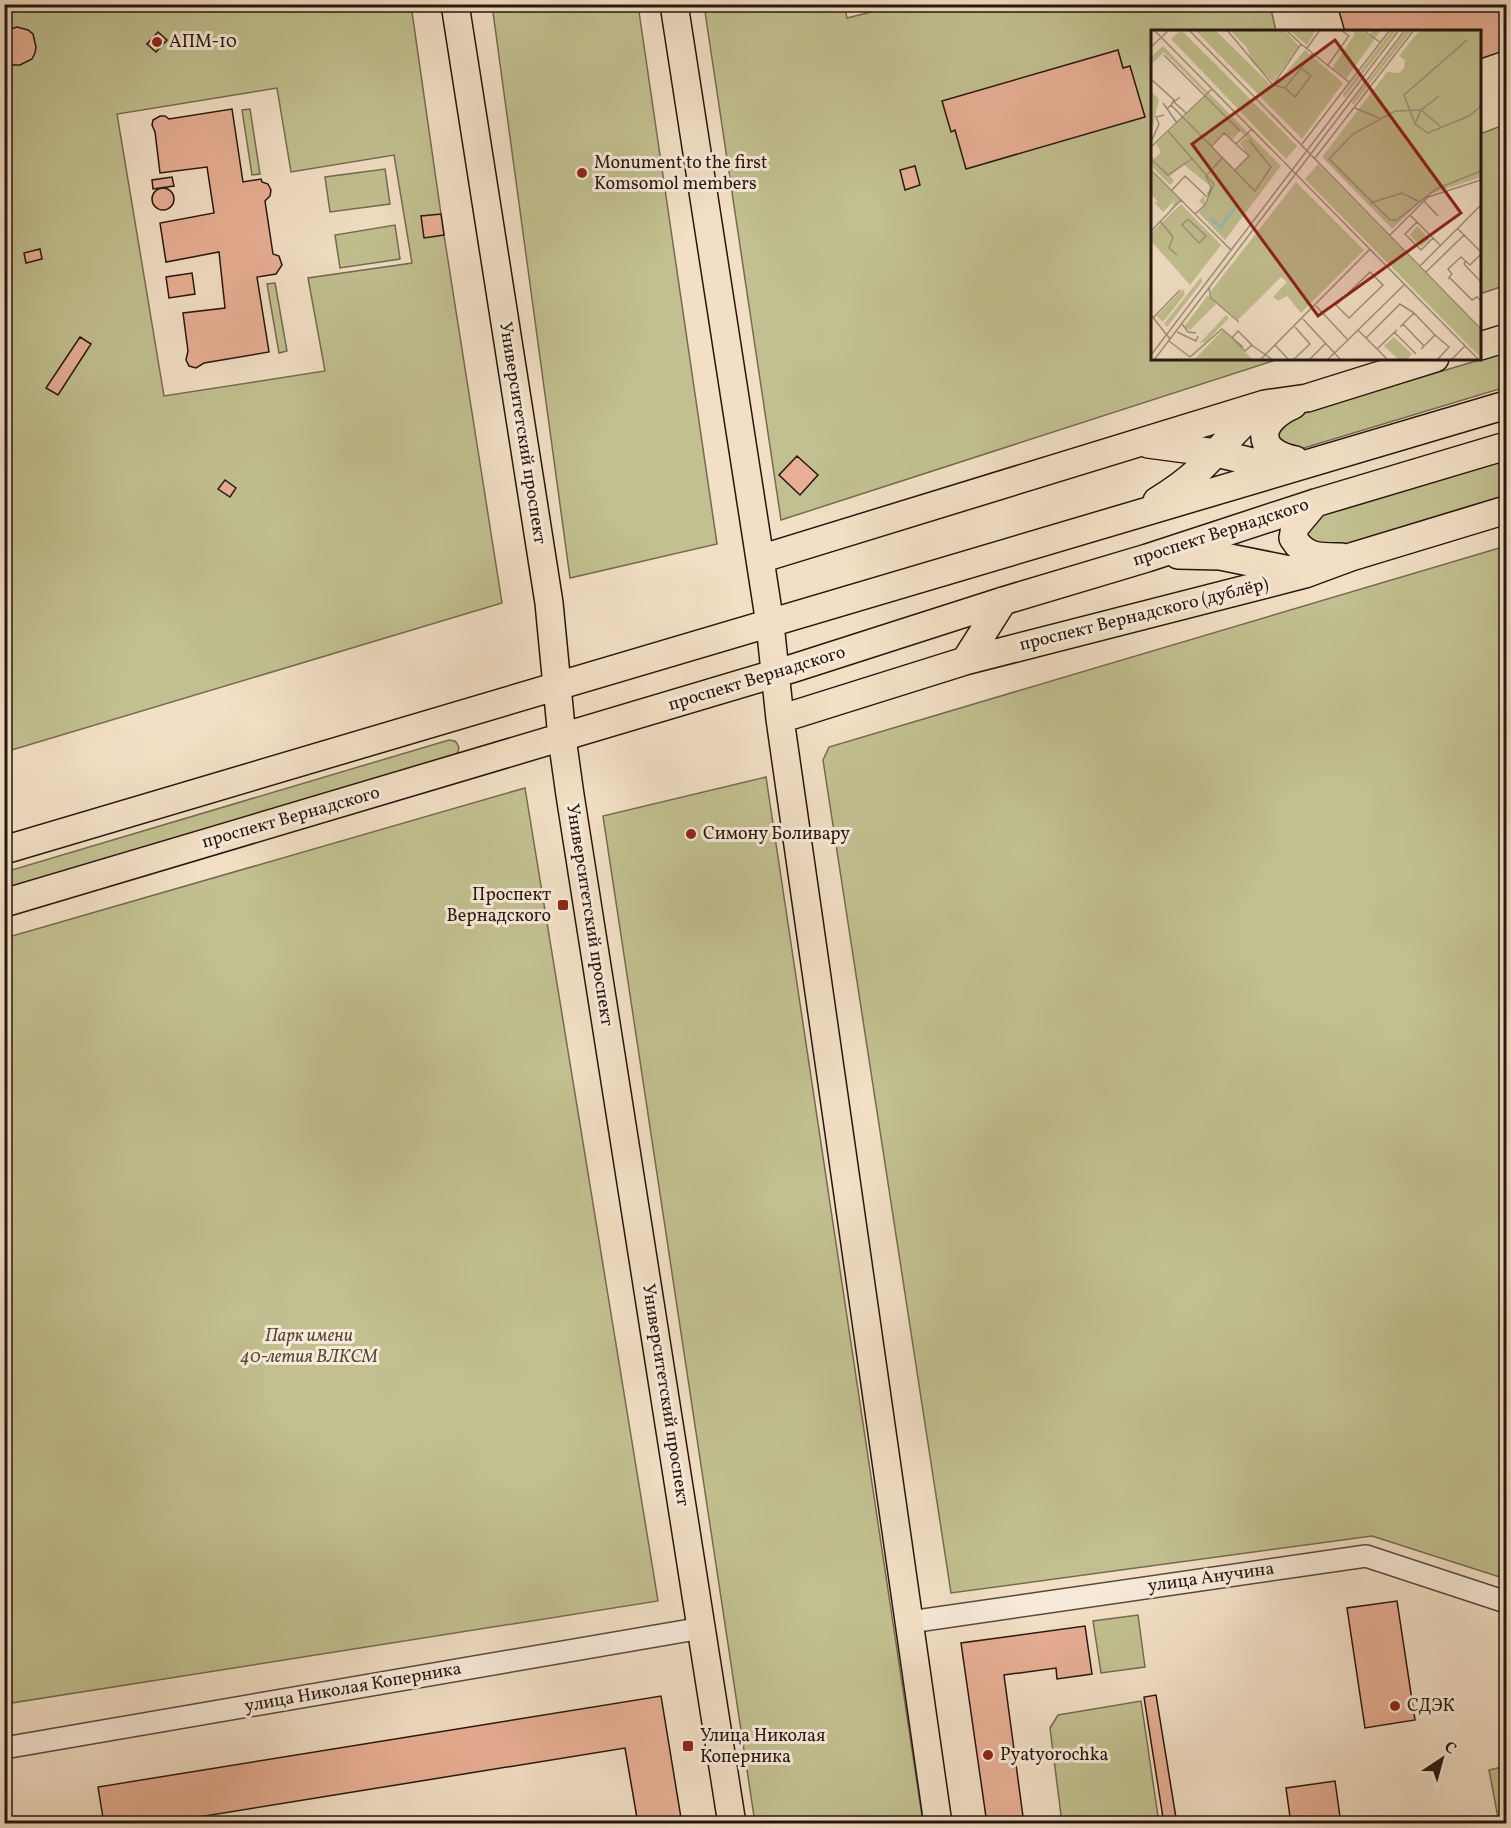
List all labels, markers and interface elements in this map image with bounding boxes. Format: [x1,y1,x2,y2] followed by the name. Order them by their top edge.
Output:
[169,30,237,55] place label: АПМ-10
[1151,30,1481,360] inset map
[150,35,164,49] marker: АПМ-10
[594,151,767,197] place label: Monument to the first Komsomol members
[575,166,589,180] marker: Monument to the first Komsomol members
[492,320,552,546] street label: Университетский проспект
[1130,493,1312,573] street label: проспект Вернадского
[1017,572,1271,658] street label: проспект Вернадского (дублёр)
[665,640,849,718] street label: проспект Вернадского
[199,781,383,855] street label: проспект Вернадского
[559,802,619,1028] street label: Университетский проспект
[703,822,850,847] place label: Симону Боливару
[684,827,698,841] marker: Симону Боливару
[447,883,551,929] place label: Проспект Вернадского
[556,898,570,912] marker: Проспект Вернадского
[635,1282,695,1508] street label: Университетский проспект
[240,1324,378,1370] park label: Парк имени 40-летия ВЛКСМ
[1146,1557,1276,1599] street label: улица Анучина
[243,1657,463,1719] street label: улица Николая Коперника
[1407,1694,1455,1719] place label: СДЭК
[1388,1699,1402,1713] marker: СДЭК
[700,1724,825,1770] place label: Улица Николая Коперника
[1412,1729,1472,1789] north arrow
[1439,1737,1460,1760] text: С
[681,1739,695,1753] marker: Улица Николая Коперника
[1000,1743,1109,1768] place label: Pyatyorochka
[981,1748,995,1762] marker: Pyatyorochka

